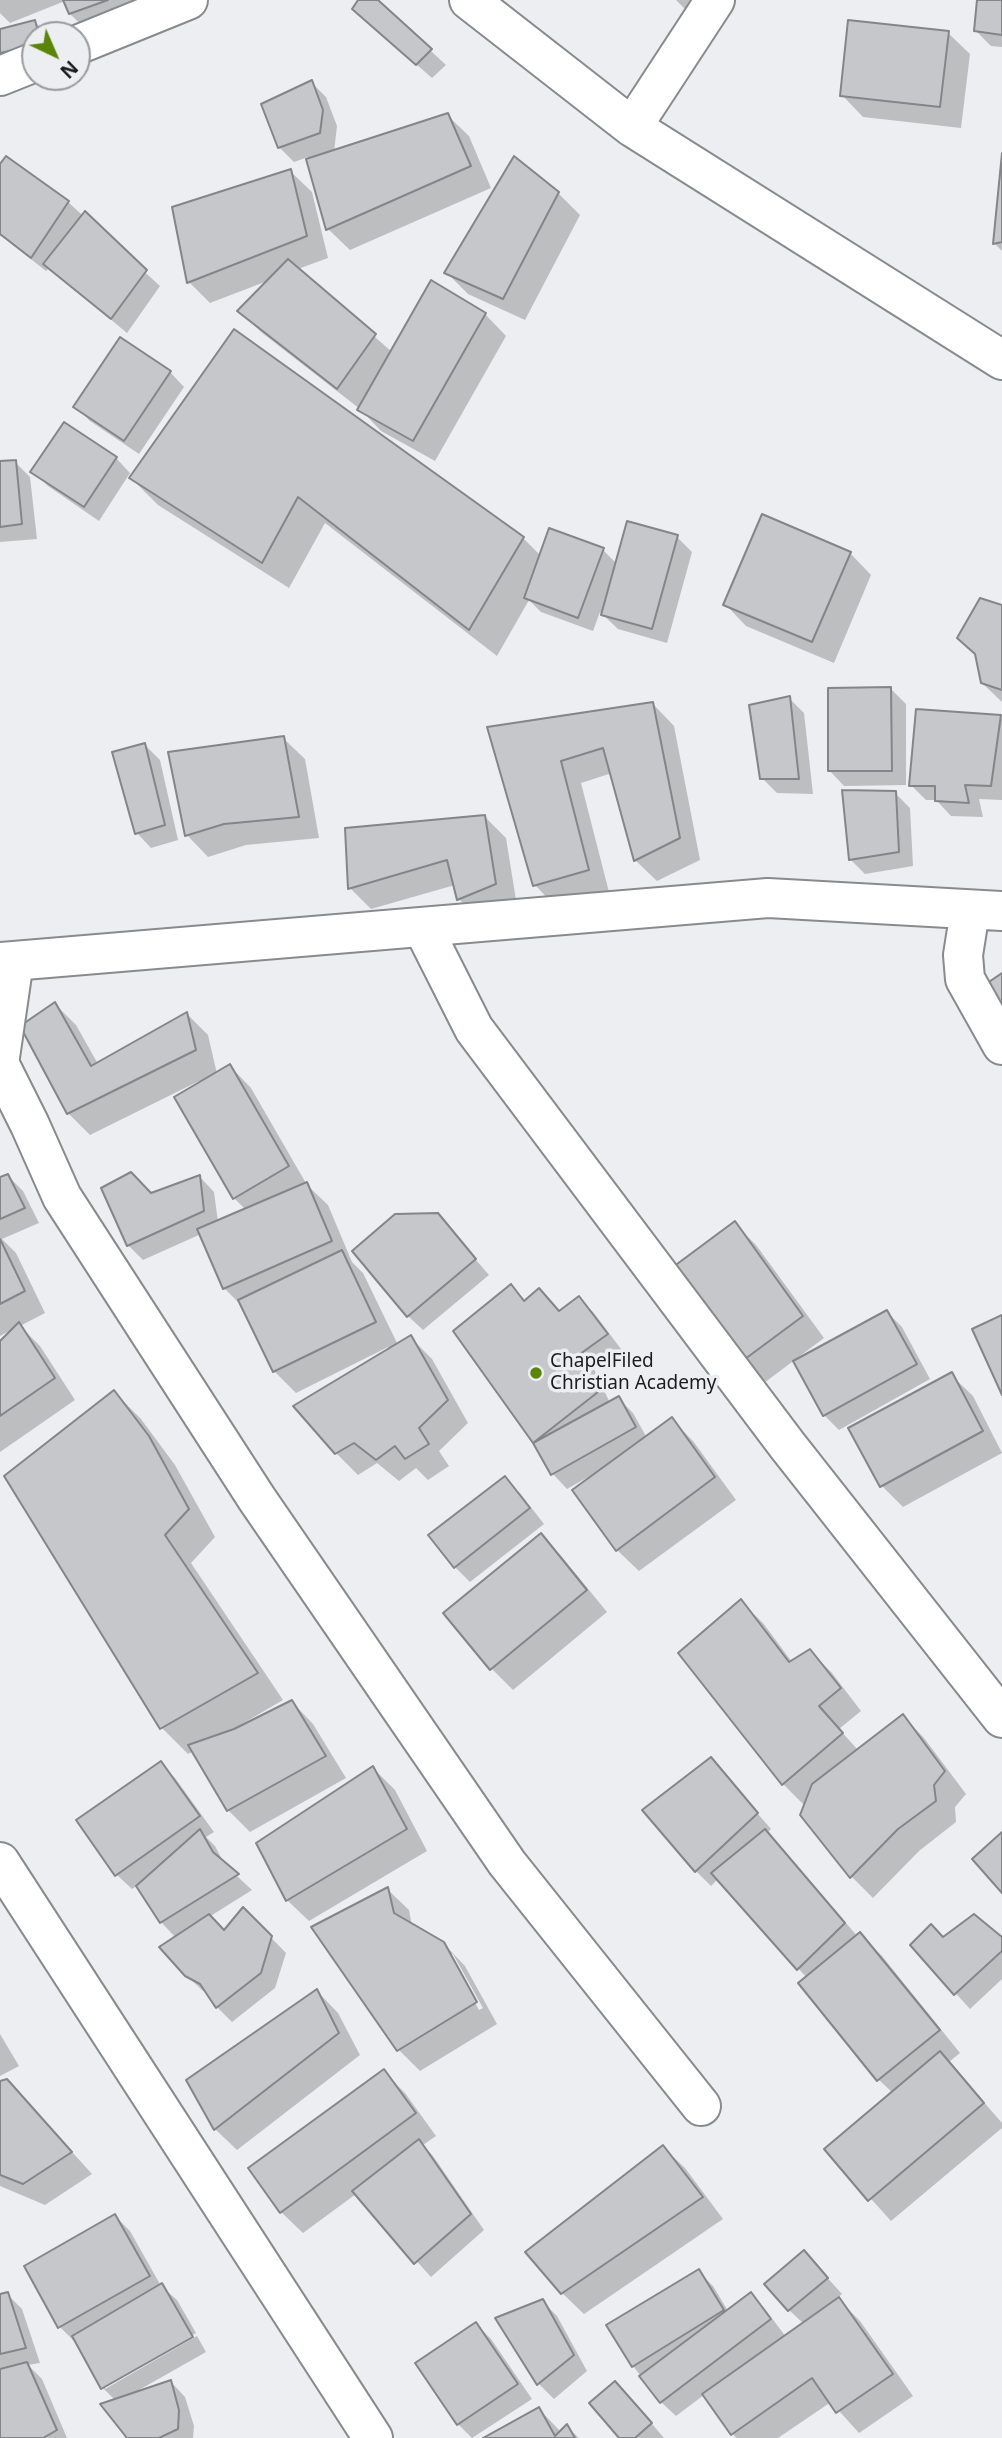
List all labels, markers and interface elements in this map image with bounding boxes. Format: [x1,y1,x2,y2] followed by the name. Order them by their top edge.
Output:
[21,21,91,91] north arrow
[55,55,84,84] text: N
[550,1351,716,1395] place label: ChapelFiled Christian Academy
[528,1365,544,1381] marker: ChapelFiled Christian Academy

